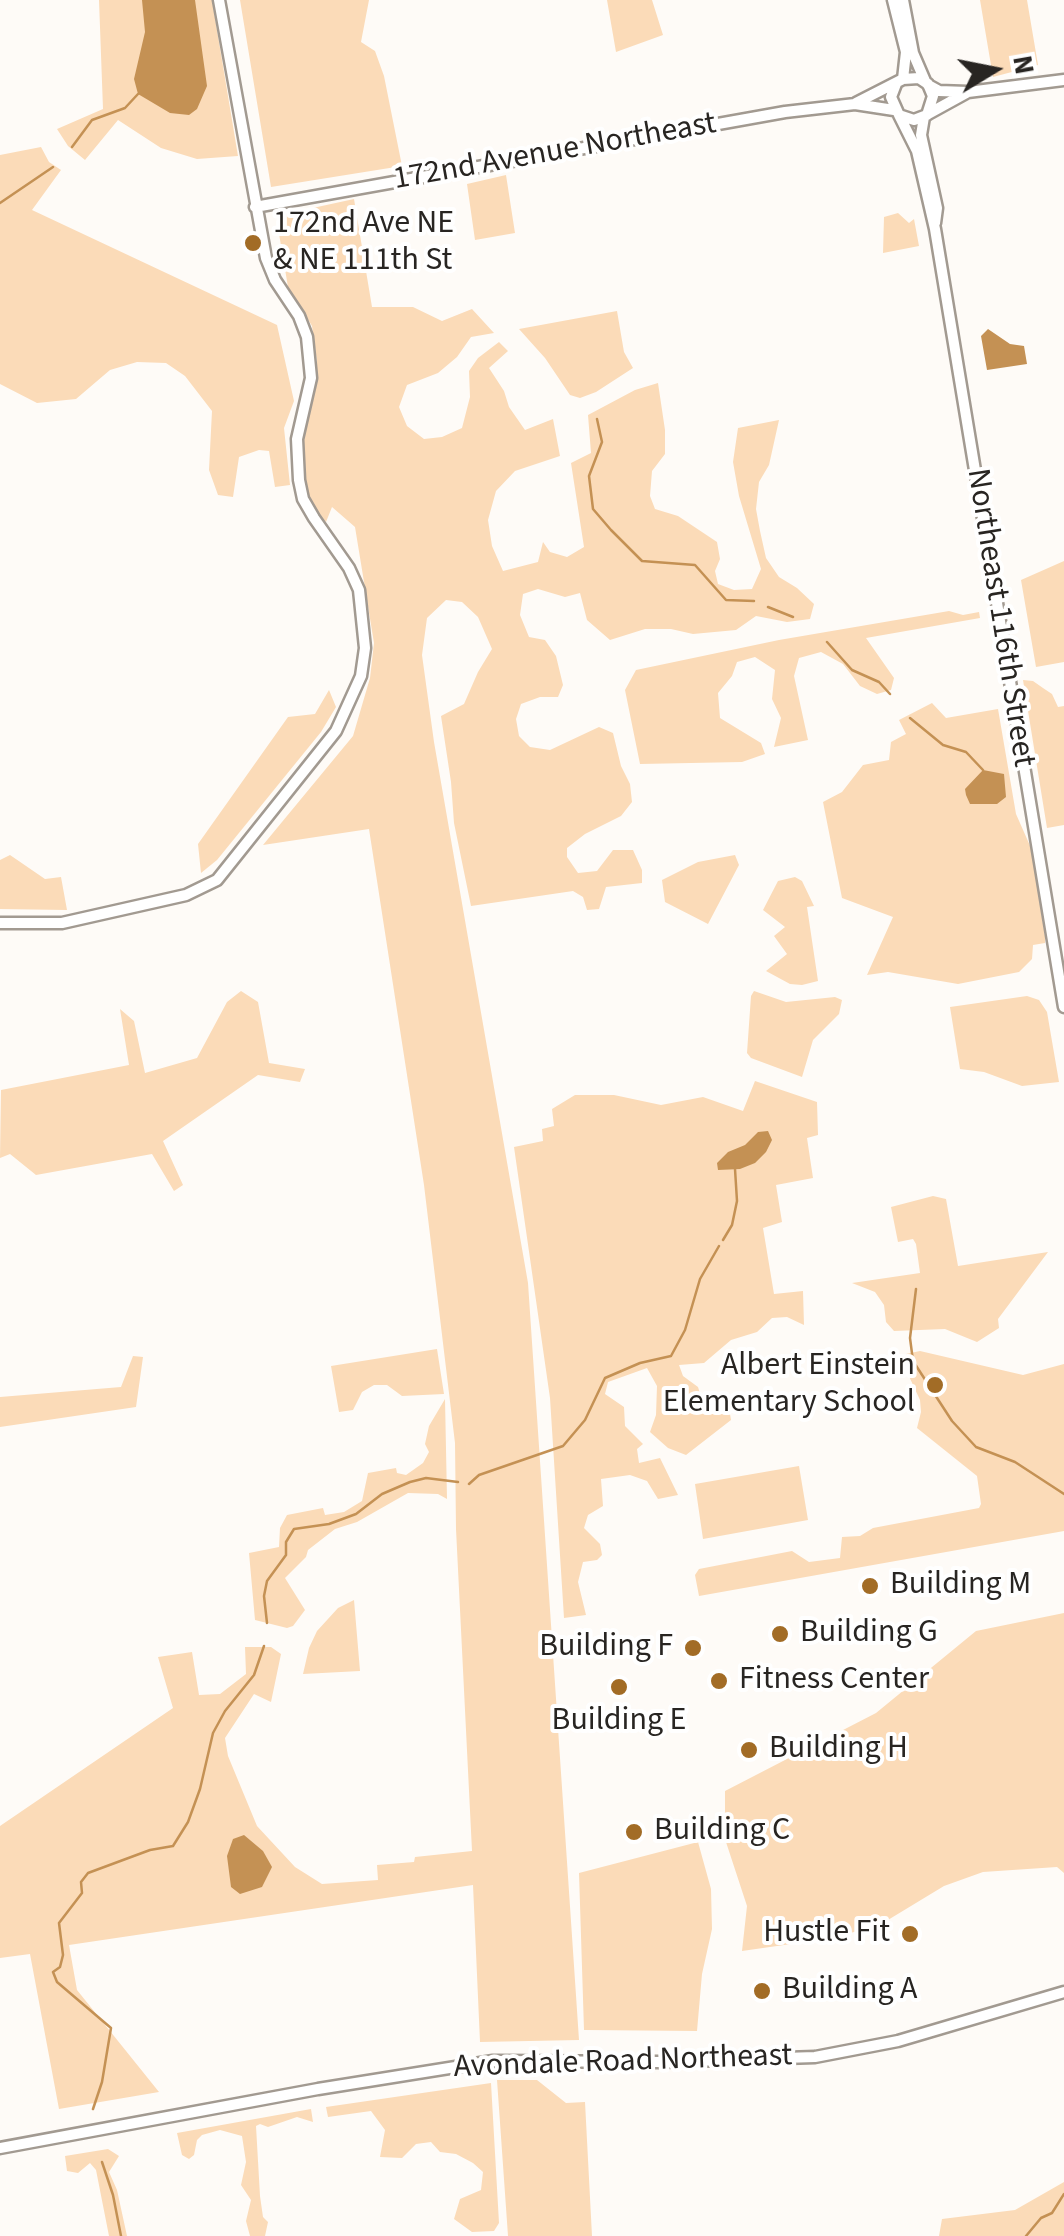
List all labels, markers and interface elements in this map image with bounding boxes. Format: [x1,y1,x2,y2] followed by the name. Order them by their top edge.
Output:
[944,20,1044,120] north arrow
[1002,52,1045,77] text: N
[391,106,719,200] street label: 172nd Avenue Northeast
[273,206,454,281] place label: 172nd Ave NE & NE 111th St
[242,232,264,254] marker: 172nd Ave NE & NE 111th St
[956,466,1042,770] street label: Northeast 116th Street
[663,1348,915,1423] place label: Albert Einstein Elementary School
[924,1374,946,1396] marker: Albert Einstein Elementary School
[890,1567,1031,1605] place label: Building M
[859,1575,881,1597] marker: Building M
[800,1615,938,1653] place label: Building G
[769,1623,791,1645] marker: Building G
[539,1629,673,1667] place label: Building F
[682,1637,704,1659] marker: Building F
[739,1662,929,1700] place label: Fitness Center
[708,1670,730,1692] marker: Fitness Center
[608,1676,630,1698] marker: Building E
[552,1703,686,1741] place label: Building E
[769,1731,908,1769] place label: Building H
[738,1739,760,1761] marker: Building H
[654,1813,790,1851] place label: Building C
[623,1821,645,1843] marker: Building C
[763,1915,890,1953] place label: Hustle Fit
[899,1923,921,1945] marker: Hustle Fit
[782,1972,917,2010] place label: Building A
[751,1980,773,2002] marker: Building A
[453,2038,793,2088] street label: Avondale Road Northeast

